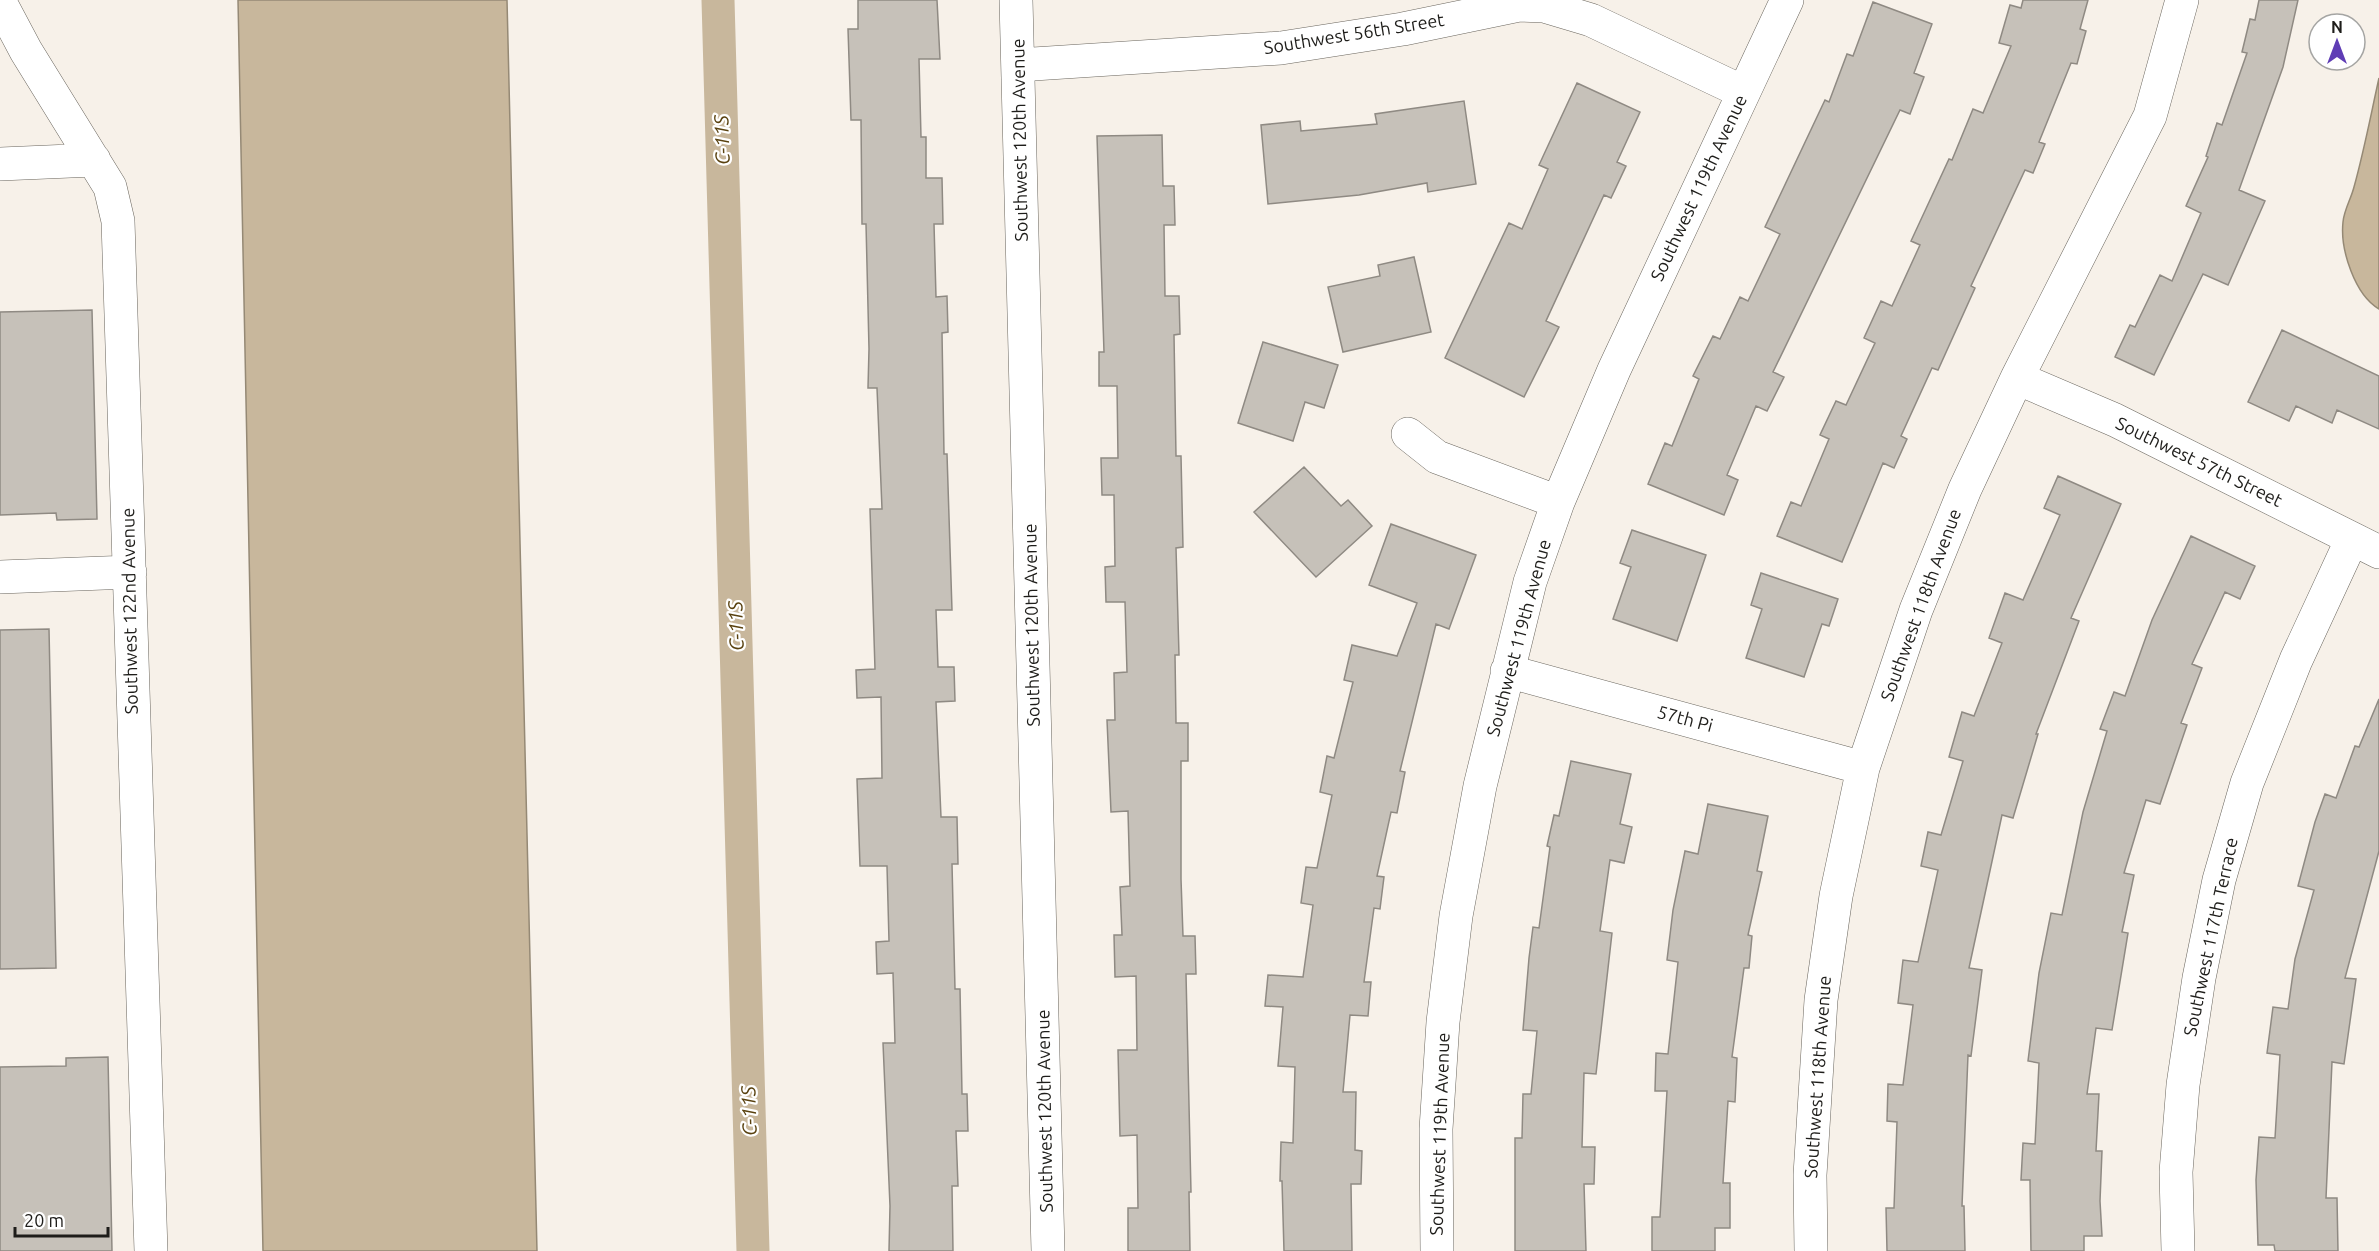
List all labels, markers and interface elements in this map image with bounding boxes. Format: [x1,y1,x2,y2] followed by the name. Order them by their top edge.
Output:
[1262,9,1446,57] street label: Southwest 56th Street
[2307,12,2367,72] north arrow
[2331,18,2343,36] text: N
[1007,38,1031,242] street label: Southwest 120th Avenue
[1646,91,1750,284] street label: Southwest 119th Avenue
[709,114,734,165] water label: C-11S
[2113,412,2286,510] street label: Southwest 57th Street
[1876,506,1964,703] street label: Southwest 118th Avenue
[117,508,141,714] street label: Southwest 122nd Avenue
[1019,523,1043,727] street label: Southwest 120th Avenue
[1482,537,1554,738] street label: Southwest 119th Avenue
[723,600,748,651] water label: C-11S
[1655,701,1715,735] street label: 57th Pi
[2179,836,2241,1038] street label: Southwest 117th Terrace
[1800,975,1834,1179] street label: Southwest 118th Avenue
[1032,1009,1056,1213] street label: Southwest 120th Avenue
[1425,1032,1453,1236] street label: Southwest 119th Avenue
[736,1085,761,1136] water label: C-11S
[15,1200,108,1238] scale bar
[24,1210,64,1230] text: 20 m

